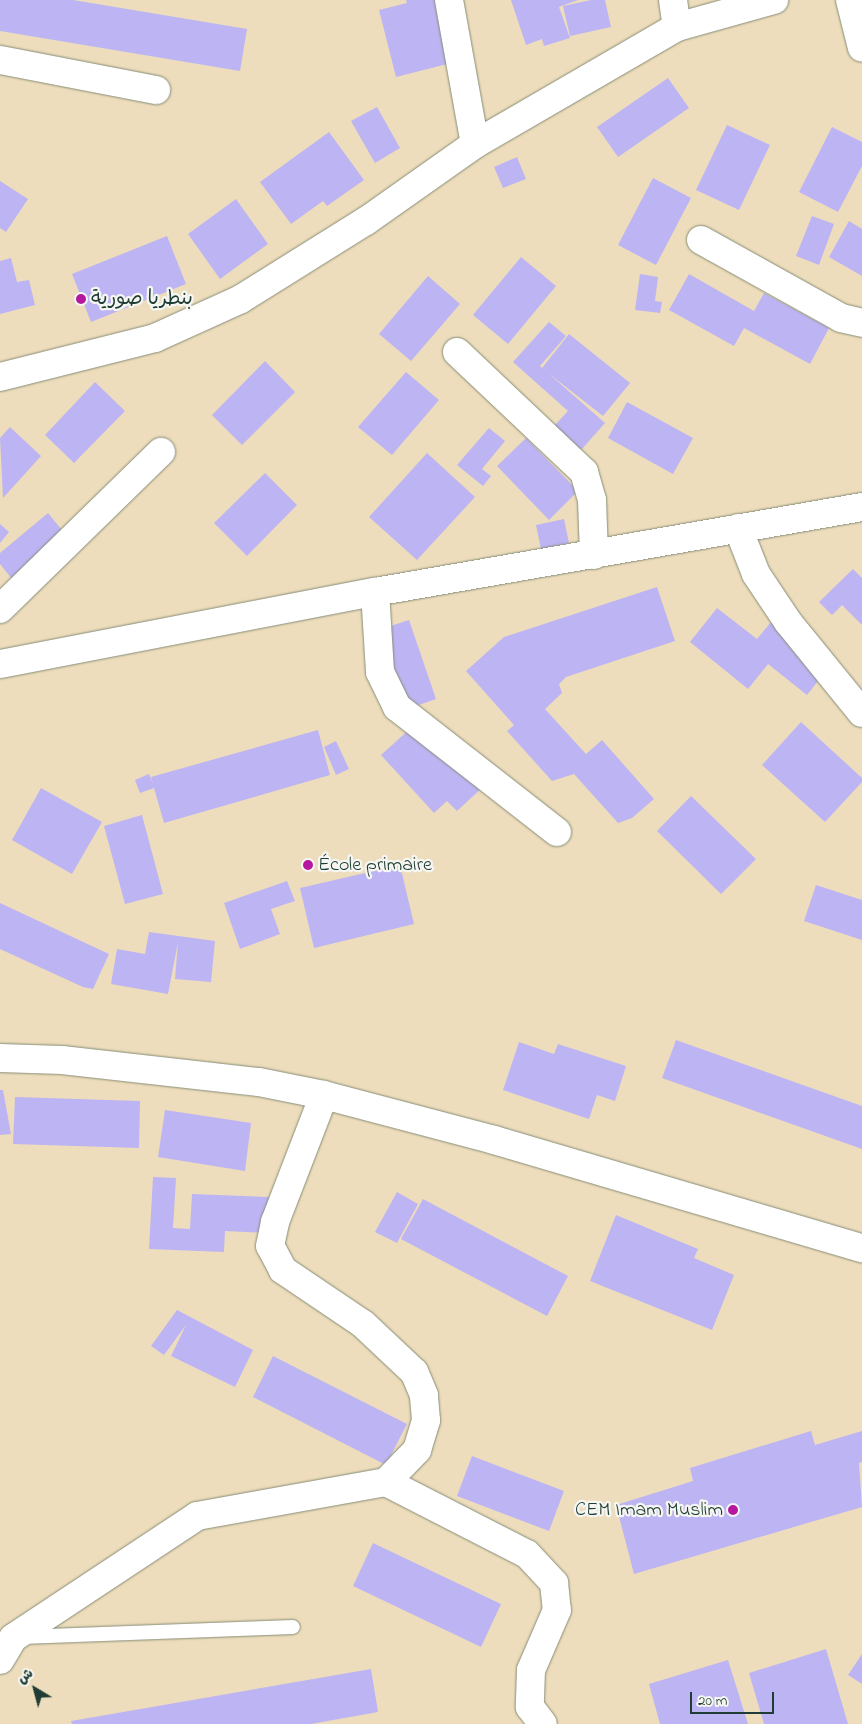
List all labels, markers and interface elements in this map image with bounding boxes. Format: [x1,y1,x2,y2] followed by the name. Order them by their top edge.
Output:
[91,287,193,311] place label: بنطريا صورية
[75,293,87,305] marker: بنطريا صورية
[318,853,432,877] place label: École primaire
[302,859,314,871] marker: École primaire
[575,1498,723,1522] place label: CEM Imam Muslim
[727,1504,739,1516] marker: CEM Imam Muslim
[10,1664,60,1714] north arrow
[13,1664,38,1690] text: ش
[692,1682,776,1714] scale bar
[698,1690,727,1712] text: 20 m

